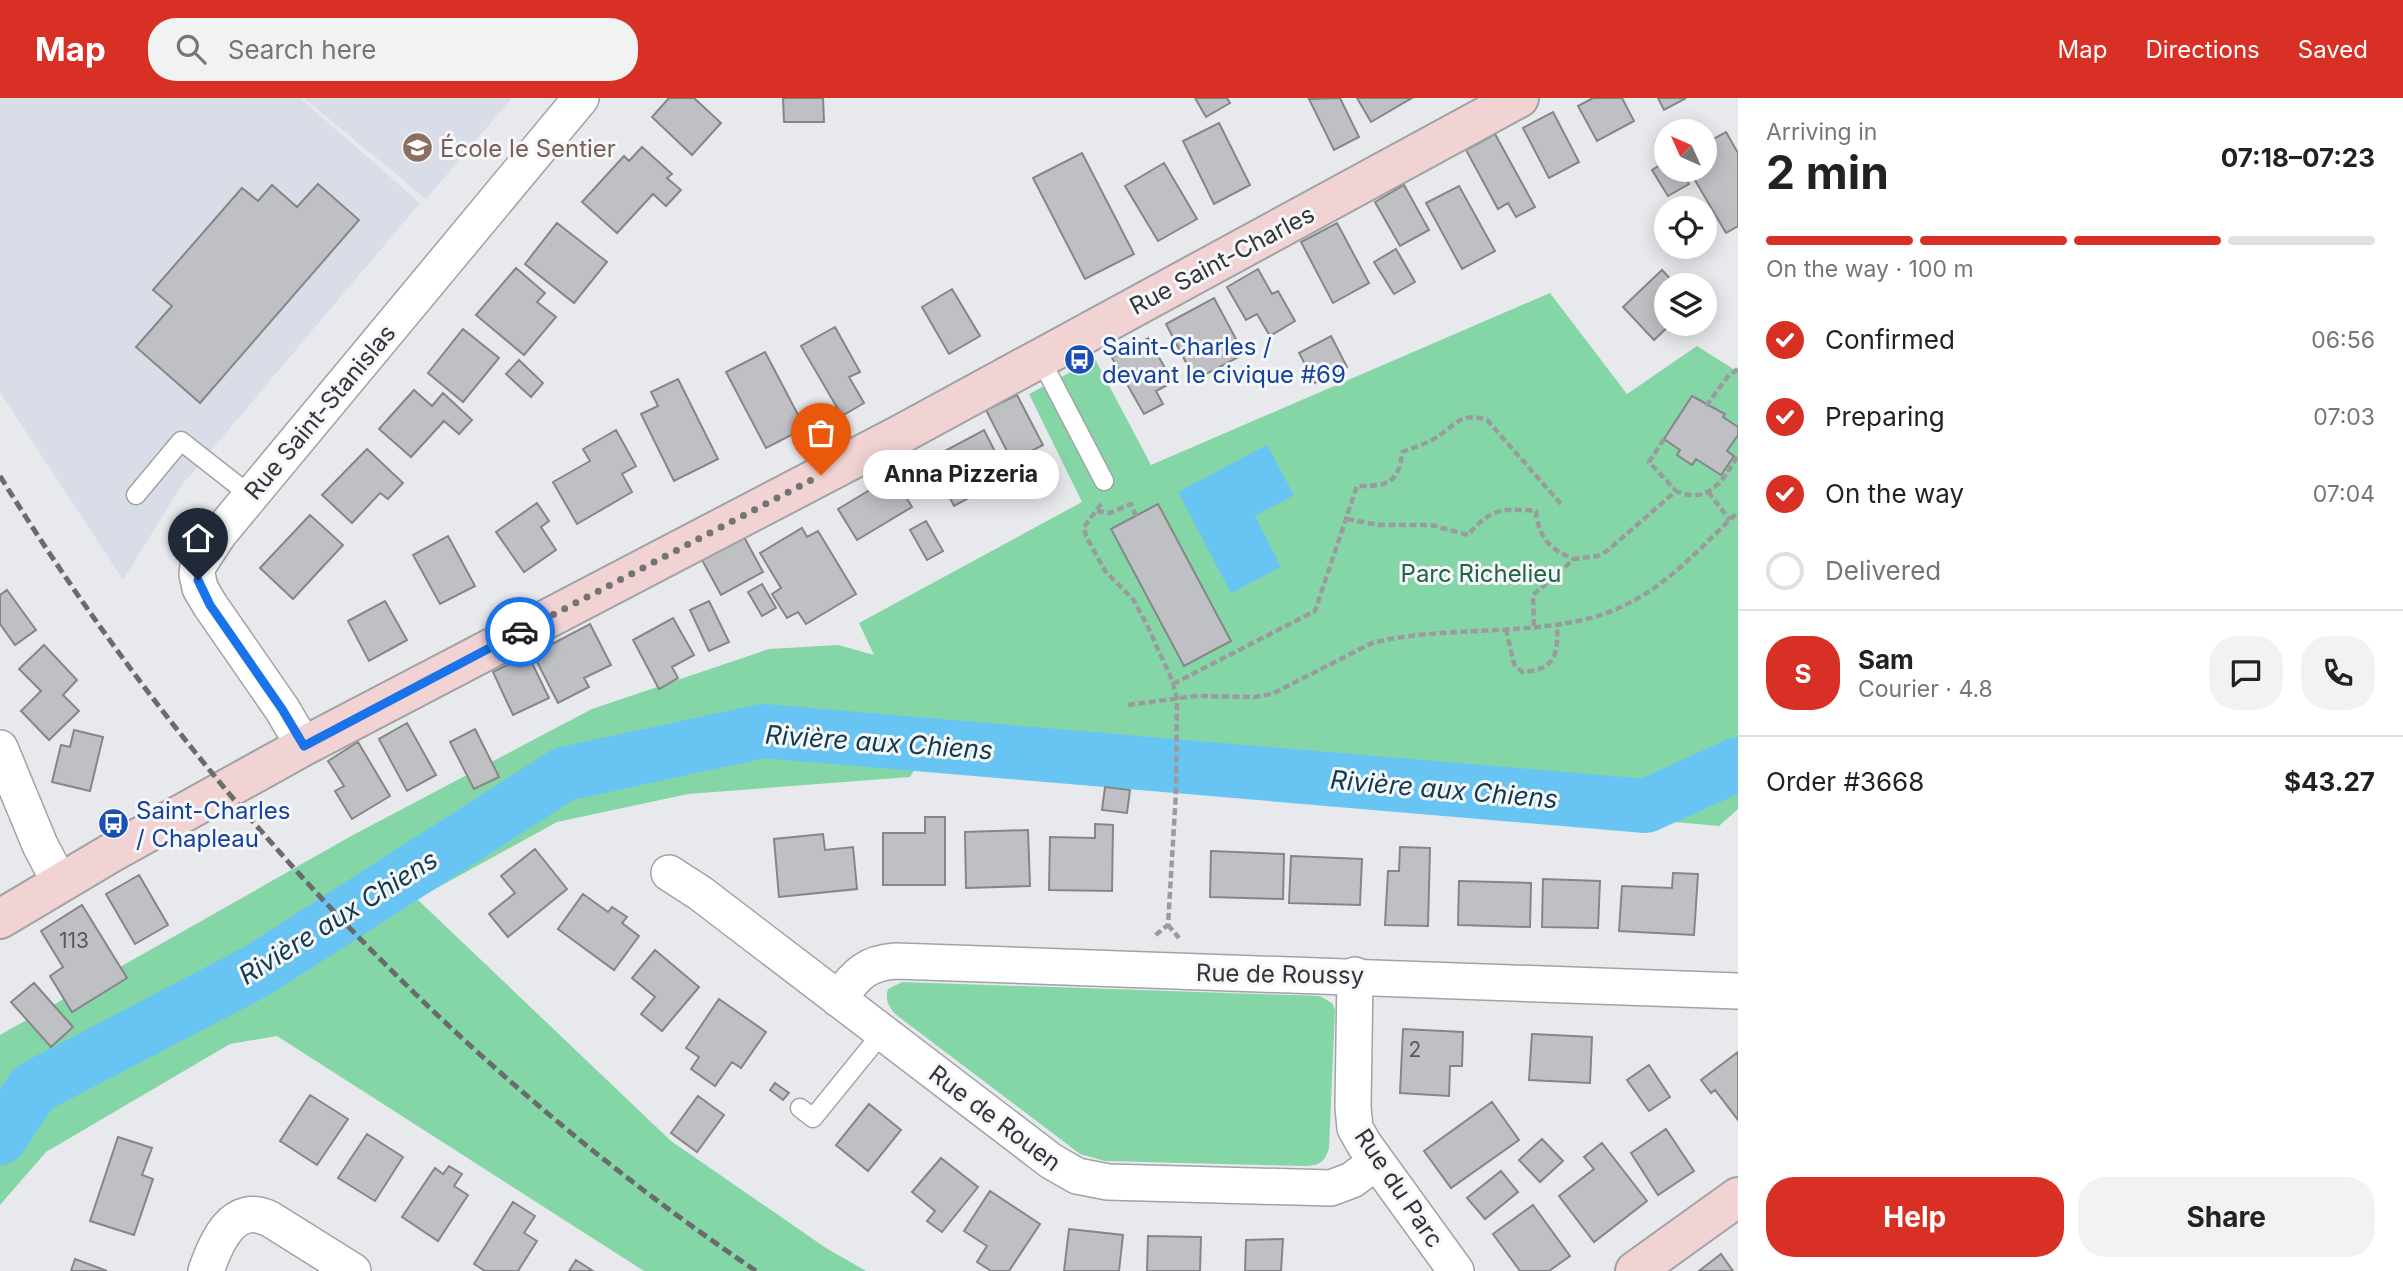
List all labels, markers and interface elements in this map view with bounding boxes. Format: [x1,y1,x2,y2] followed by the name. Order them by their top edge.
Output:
[148,18,638,81] search box
[35,29,106,69] text: Map
[172,30,210,68] icon: search
[228,34,376,65] text: Search here
[2058,35,2107,64] text: Map
[2145,35,2260,64] text: Directions
[2298,35,2368,64] text: Saved
[1766,118,1877,146] text: Arriving in
[1654,119,1717,182] north arrow
[1654,119,1717,336] map controls
[400,131,434,165] school or university icon: École le Sentier
[440,133,616,163] place label: École le Sentier
[2221,142,2375,173] text: 07:18–07:23
[1766,144,1889,200] text: 2 min
[1654,196,1717,259] button: locate
[1125,199,1319,321] street label: Rue Saint-Charles
[1766,255,1974,283] text: On the way · 100 m
[1654,273,1717,336] button: layers
[238,319,402,505] street label: Rue Saint-Stanislas
[1766,321,1804,359] icon: check
[1825,324,1955,355] text: Confirmed
[2311,326,2375,354] text: 06:56
[1102,332,1346,389] place label: Saint-Charles / devant le civique #69
[1062,343,1096,377] bus stop icon: Saint-Charles / devant le civique #69
[1766,398,1804,436] icon: check
[1825,401,1945,432] text: Preparing
[791,403,851,475] pin
[2313,403,2375,431] text: 07:03
[802,414,840,452] icon: bag
[863,450,1059,500] callout: Anna Pizzeria
[884,460,1038,488] text: Anna Pizzeria
[1766,475,1804,513] icon: check
[1825,478,1964,509] text: On the way
[2313,480,2375,508] text: 07:04
[168,508,228,580] pin
[179,519,217,557] icon: home
[1825,555,1941,586] text: Delivered
[1401,559,1561,588] park label: Parc Richelieu
[485,597,555,667] courier
[501,613,539,651] icon: car
[2209,636,2283,710] button: chat
[2301,636,2375,710] button: phone
[1858,644,1914,675] text: Sam
[1794,658,1812,689] text: S
[1858,675,1993,703] text: Courier · 4.8
[764,719,994,765] water label: Rivière aux Chiens
[1329,764,1559,814] water label: Rivière aux Chiens
[1766,766,1924,797] text: Order #3668
[2284,766,2375,797] text: $43.27
[136,796,290,853] place label: Saint-Charles / Chapleau
[96,807,130,841] bus stop icon: Saint-Charles / Chapleau
[233,843,443,991] water label: Rivière aux Chiens
[59,928,89,953] house number: 113
[1196,958,1364,990] street label: Rue de Roussy
[1409,1037,1421,1062] house number: 2
[923,1059,1067,1177] street label: Rue de Rouen
[1349,1123,1449,1253] street label: Rue du Parc
[1766,1177,2064,1257] button: Help
[2078,1177,2375,1257] button: Share

